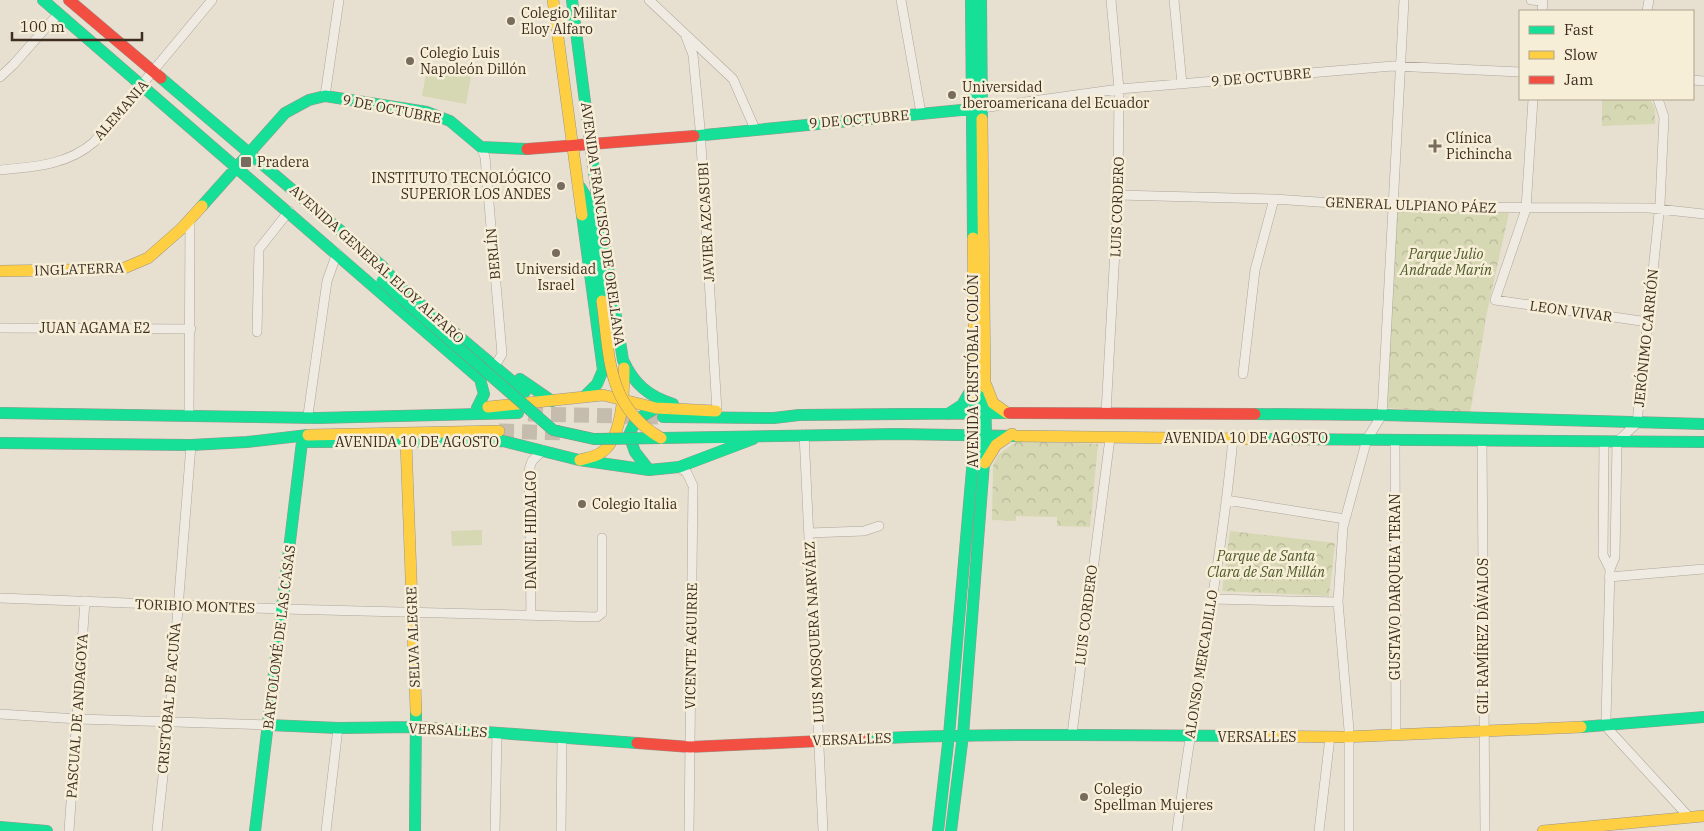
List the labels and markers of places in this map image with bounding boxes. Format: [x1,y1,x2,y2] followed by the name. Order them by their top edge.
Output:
[521,4,618,38] place label: Colegio Militar Eloy Alfaro
[505,15,517,27] marker: Colegio Militar Eloy Alfaro
[420,44,526,78] place label: Colegio Luis Napoleón Dillón
[404,55,416,67] marker: Colegio Luis Napoleón Dillón
[962,78,1150,112] place label: Universidad Iberoamericana del Ecuador
[946,89,958,101] marker: Universidad Iberoamericana del Ecuador
[1446,129,1512,163] place label: Clínica Pichincha
[1428,139,1442,153] marker: Clínica Pichincha
[257,153,310,171] place label: Pradera
[239,155,253,169] marker: Pradera
[371,168,551,203] place label: INSTITUTO TECNOLÓGICO SUPERIOR LOS ANDES
[555,180,567,192] marker: INSTITUTO TECNOLÓGICO SUPERIOR LOS ANDES
[550,247,562,259] marker: Universidad Israel
[516,260,597,294] place label: Universidad Israel
[592,495,678,513] place label: Colegio Italia
[576,498,588,510] marker: Colegio Italia
[1094,780,1213,814] place label: Colegio Spellman Mujeres
[1078,791,1090,803] marker: Colegio Spellman Mujeres

